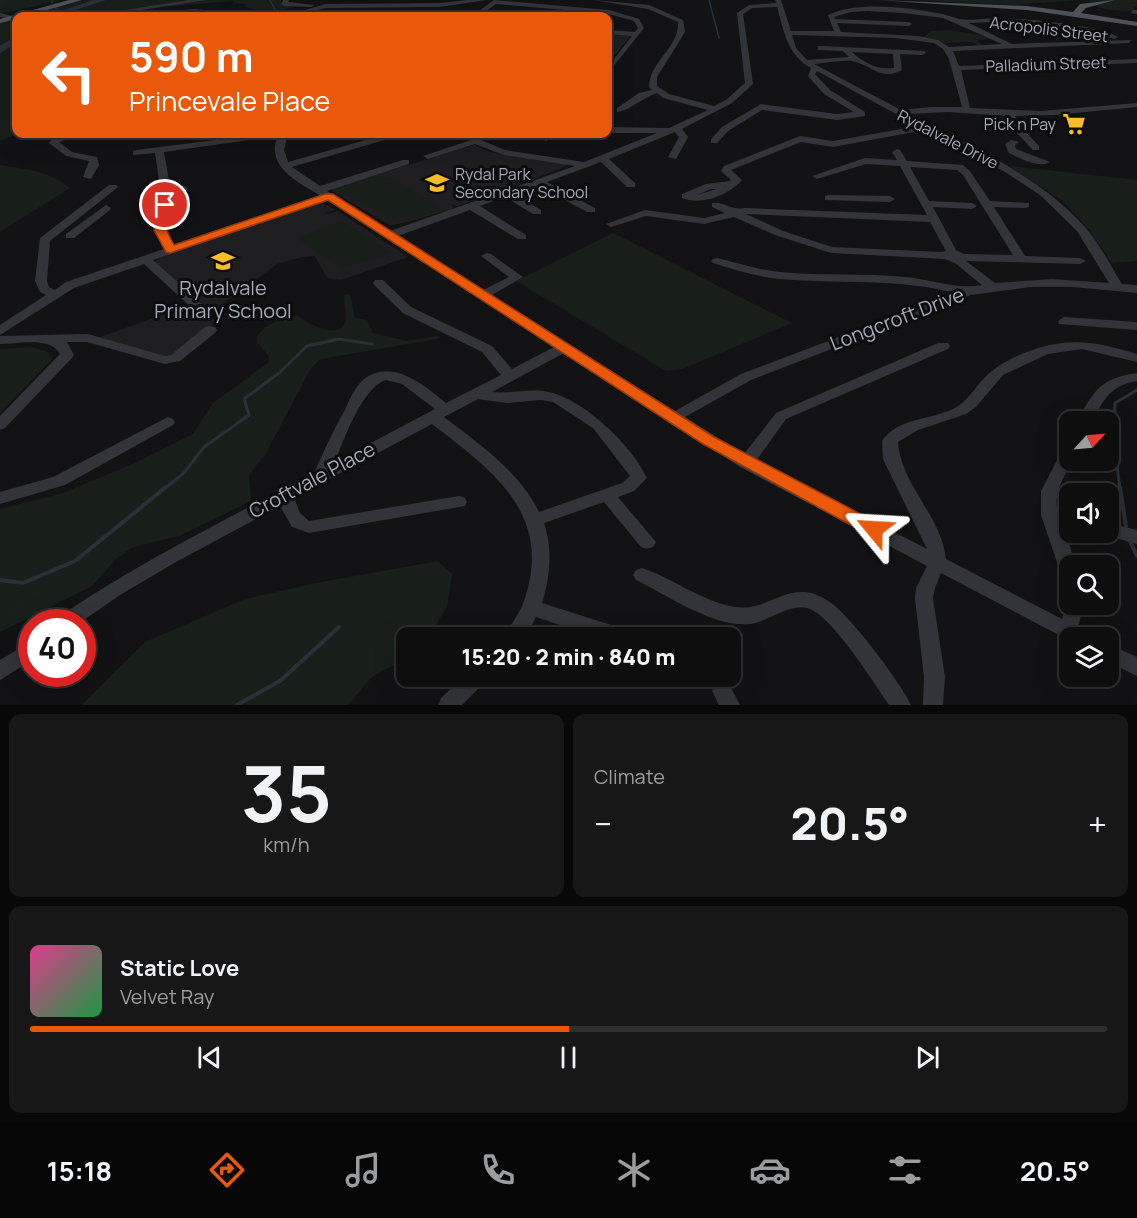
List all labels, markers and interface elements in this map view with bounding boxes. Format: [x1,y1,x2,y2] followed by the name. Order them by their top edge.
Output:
[989,11,1109,47] street label: Acropolis Street
[129,27,254,85] text: 590 m
[30,36,108,114] icon: left
[985,51,1107,77] street label: Palladium Street
[129,82,330,119] text: Princevale Place
[894,104,1002,174] street label: Rydalvale Drive
[1061,111,1087,137] supermarket icon: Pick n Pay
[984,113,1057,135] place label: Pick n Pay
[455,163,588,203] place label: Rydal Park Secondary School
[424,170,450,196] school or university icon: Rydal Park Secondary School
[139,179,190,230] pin
[148,188,181,221] icon: arrive
[210,248,236,274] school or university icon: Rydalvale Primary School
[154,274,292,324] place label: Rydalvale Primary School
[826,281,968,356] street label: Longcroft Drive
[1059,411,1119,471] north arrow
[1059,411,1119,687] map controls
[244,435,380,524] street label: Croftvale Place
[1059,483,1119,543] button: sound
[842,497,906,561] position arrow
[1059,555,1119,615] button: search
[18,609,96,687] speed limit sign: 40
[1059,627,1119,687] button: layers
[462,642,675,672] text: 15:20 · 2 min · 840 m
[241,739,332,845] text: 35
[594,763,665,790] text: Climate
[791,792,909,854] text: 20.5°
[594,801,612,846] text: −
[1088,801,1107,846] text: +
[263,831,310,858] text: km/h
[120,953,239,983] text: Static Love
[120,983,214,1010] text: Velvet Ray
[193,1041,226,1074] icon: previous
[552,1041,585,1074] icon: pause
[911,1041,944,1074] icon: next
[206,1149,248,1191] icon: directions
[342,1149,384,1191] icon: music
[477,1149,519,1191] icon: phone
[613,1149,655,1191] icon: climate
[749,1149,791,1191] icon: car
[884,1149,926,1191] icon: filters
[47,1152,112,1189] text: 15:18
[1020,1152,1090,1189] text: 20.5°

